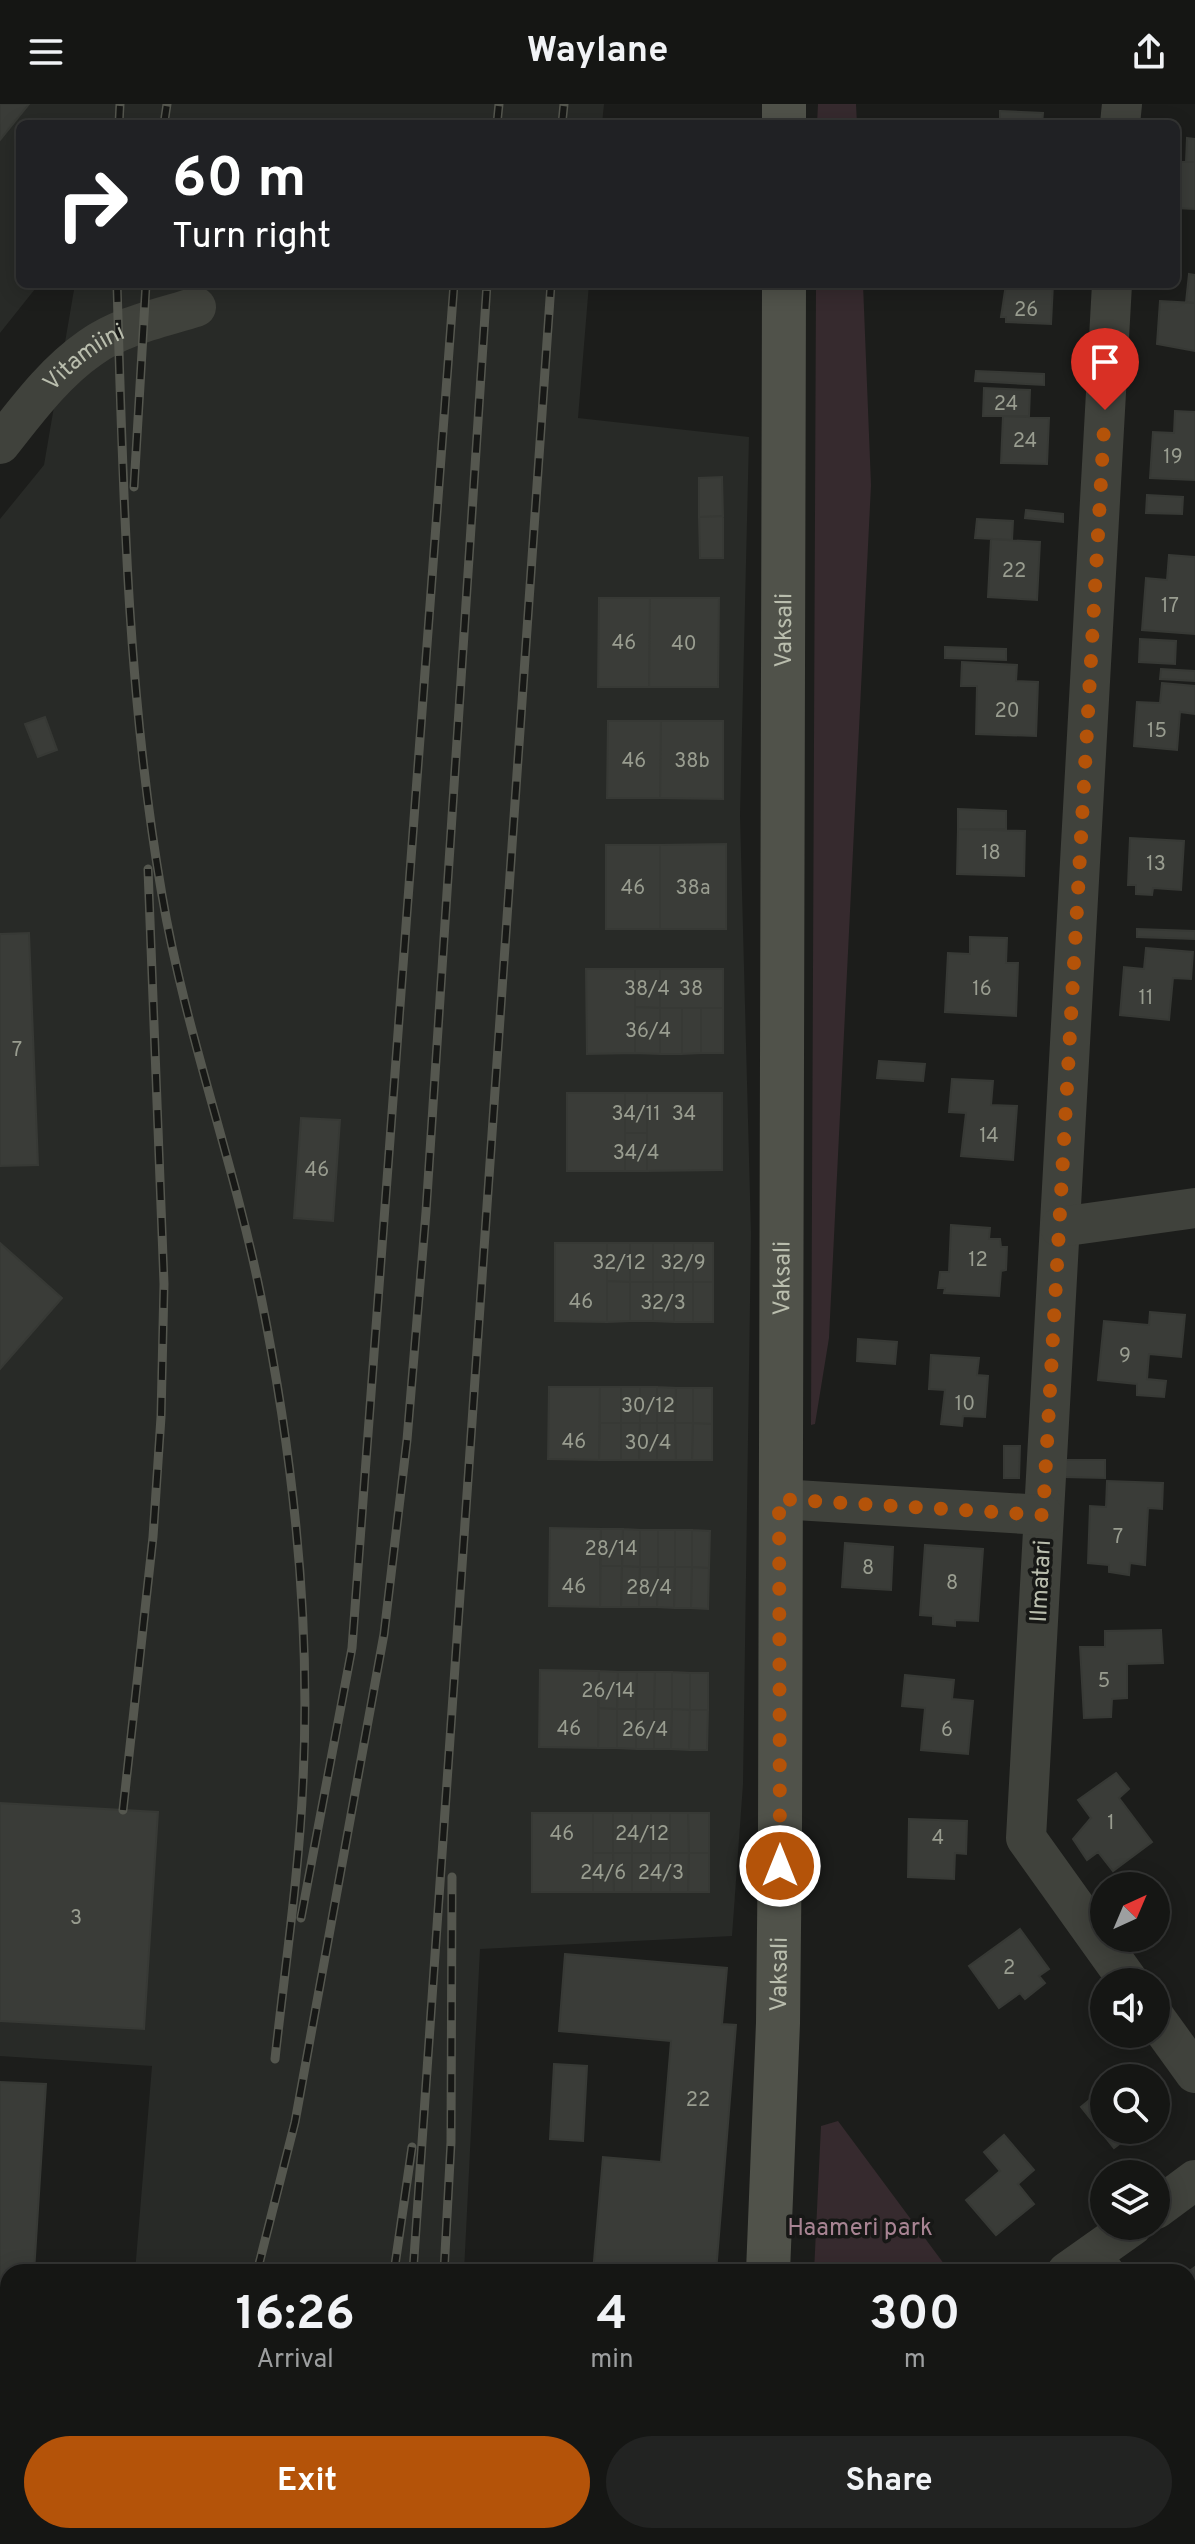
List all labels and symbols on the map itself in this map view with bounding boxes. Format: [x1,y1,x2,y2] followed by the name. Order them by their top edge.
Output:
[1014,298,1038,324] house number: 26
[38,318,130,398] street label: Vitamiini
[1071,328,1139,410] pin
[994,392,1018,418] house number: 24
[1013,429,1037,455] house number: 24
[1163,445,1183,471] house number: 19
[1002,559,1026,585] house number: 22
[770,593,800,668] street label: Vaksali
[1161,594,1179,620] house number: 17
[612,631,636,657] house number: 46
[671,632,697,658] house number: 40
[994,699,1020,725] house number: 20
[1147,719,1167,745] house number: 15
[622,749,646,775] house number: 46
[674,749,710,775] house number: 38b
[981,841,1001,867] house number: 18
[1146,852,1166,878] house number: 13
[621,876,645,902] house number: 46
[676,876,710,902] house number: 38a
[624,977,670,1003] house number: 38/4
[679,977,703,1003] house number: 38
[972,977,992,1003] house number: 16
[1139,986,1153,1012] house number: 11
[625,1019,671,1045] house number: 36/4
[12,1038,22,1064] house number: 7
[611,1102,661,1128] house number: 34/11
[672,1102,696,1128] house number: 34
[979,1124,999,1150] house number: 14
[613,1141,659,1167] house number: 34/4
[305,1158,329,1184] house number: 46
[768,1241,799,1316] street label: Vaksali
[968,1248,988,1274] house number: 12
[592,1251,646,1277] house number: 32/12
[660,1251,706,1277] house number: 32/9
[569,1290,593,1316] house number: 46
[640,1291,686,1317] house number: 32/3
[1119,1344,1131,1370] house number: 9
[955,1392,975,1418] house number: 10
[621,1394,675,1420] house number: 30/12
[562,1430,586,1456] house number: 46
[625,1431,671,1457] house number: 30/4
[1113,1525,1123,1551] house number: 7
[584,1537,638,1563] house number: 28/14
[1025,1539,1059,1623] street label: Ilmatari
[862,1556,874,1582] house number: 8
[946,1571,958,1597] house number: 8
[562,1575,586,1601] house number: 46
[626,1576,672,1602] house number: 28/4
[1098,1669,1110,1695] house number: 5
[581,1679,635,1705] house number: 26/14
[557,1717,581,1743] house number: 46
[622,1718,668,1744] house number: 26/4
[941,1718,953,1744] house number: 6
[1107,1811,1115,1837] house number: 1
[550,1822,574,1848] house number: 46
[615,1822,669,1848] house number: 24/12
[738,1824,822,1908] position arrow
[932,1826,944,1852] house number: 4
[580,1861,626,1887] house number: 24/6
[638,1861,684,1887] house number: 24/3
[1090,1872,1170,1952] north arrow
[70,1906,82,1932] house number: 3
[765,1937,796,2012] street label: Vaksali
[1003,1956,1015,1982] house number: 2
[686,2088,710,2114] house number: 22
[787,2214,933,2244] park label: Haameri park

